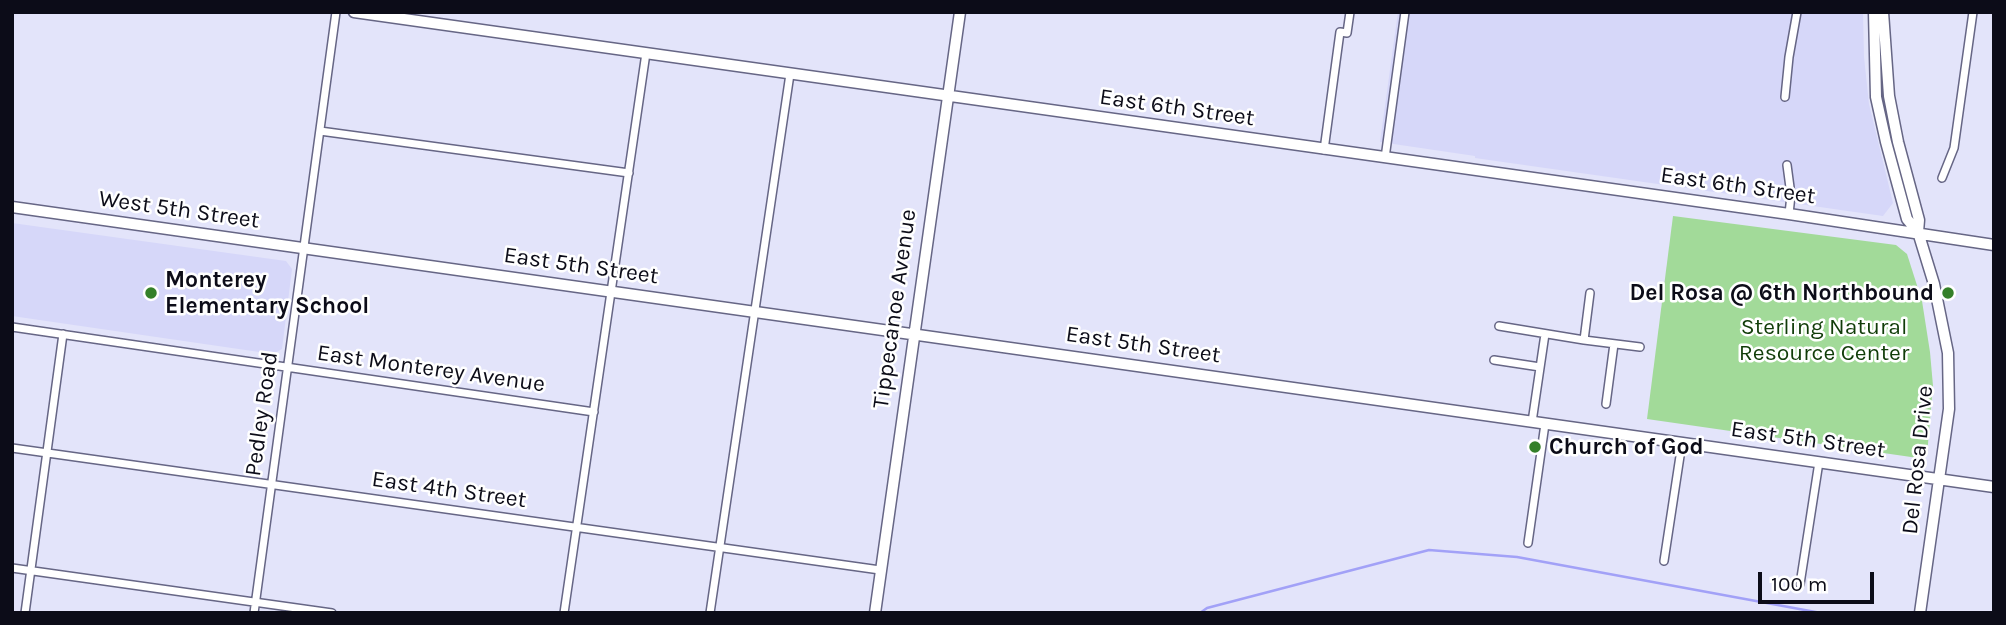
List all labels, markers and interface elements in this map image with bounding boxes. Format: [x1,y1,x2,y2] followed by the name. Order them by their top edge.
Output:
[1098,83,1256,133] street label: East 6th Street
[1659,161,1817,211] street label: East 6th Street
[97,185,261,235] street label: West 5th Street
[867,208,923,410] street label: Tippecanoe Avenue
[502,241,660,291] street label: East 5th Street
[165,266,369,320] place label: Monterey Elementary School
[1629,279,1934,307] place label: Del Rosa @ 6th Northbound
[143,285,159,301] marker: Monterey Elementary School
[1940,285,1956,301] marker: Del Rosa @ 6th Northbound
[1739,313,1909,367] park label: Sterling Natural Resource Center
[1064,320,1222,370] street label: East 5th Street
[315,339,547,399] street label: East Monterey Avenue
[240,350,284,478] street label: Pedley Road
[1896,384,1940,536] street label: Del Rosa Drive
[1729,415,1887,465] street label: East 5th Street
[1549,433,1704,461] place label: Church of God
[1527,439,1543,455] marker: Church of God
[370,465,528,515] street label: East 4th Street
[1761,558,1876,602] scale bar
[1771,572,1828,596] text: 100 m

